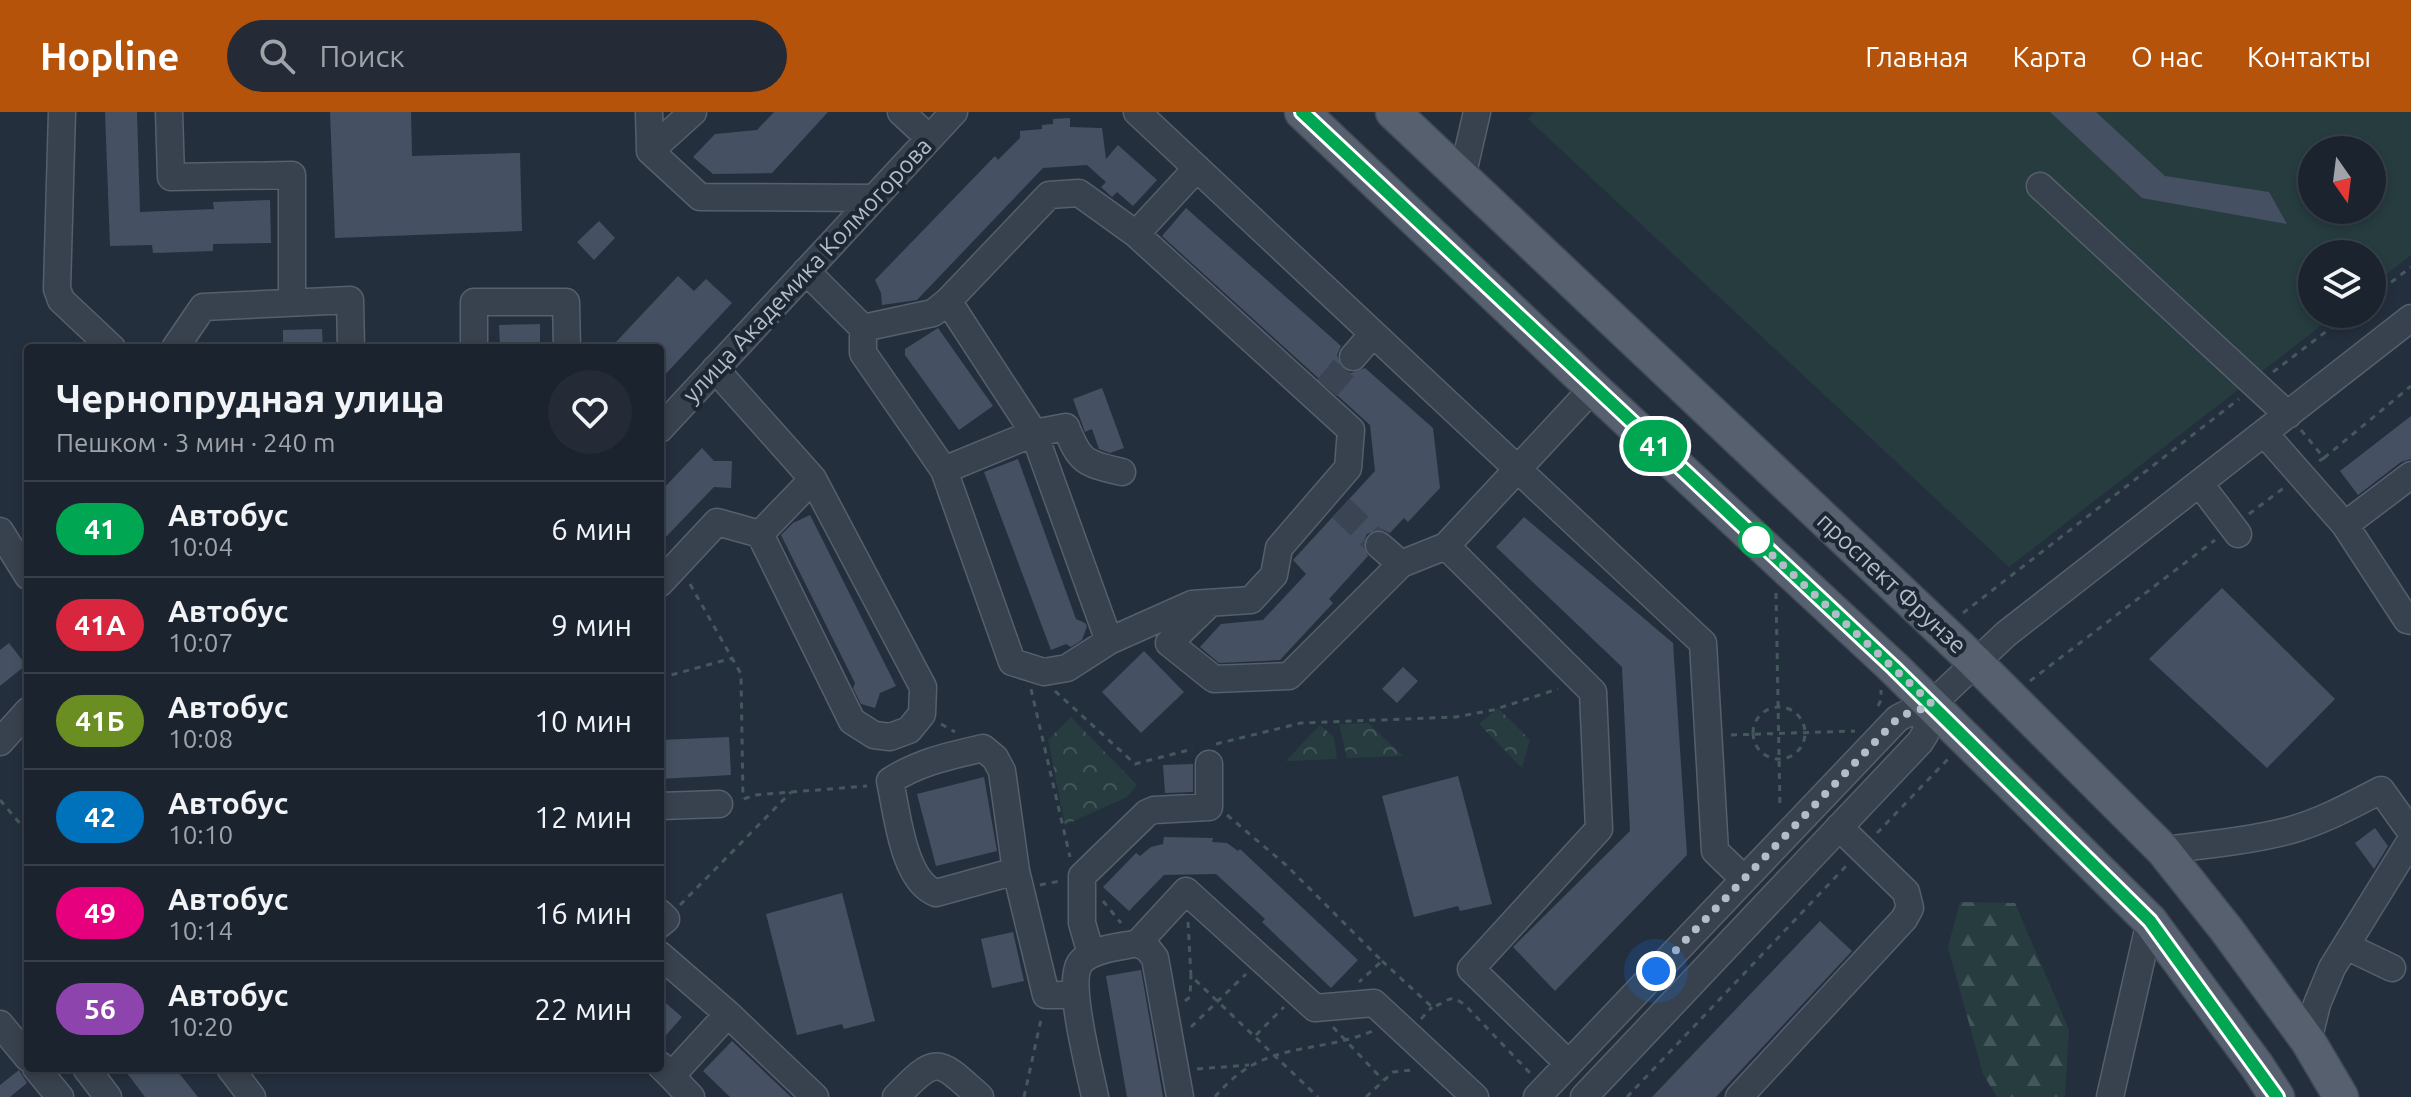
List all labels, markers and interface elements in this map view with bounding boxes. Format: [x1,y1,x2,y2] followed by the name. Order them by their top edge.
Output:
[227,20,787,92] search box
[255,34,299,78] icon: search
[40,35,179,77] text: Hopline
[319,39,405,73] text: Поиск
[1865,41,1968,72] text: Главная
[2012,41,2087,72] text: Карта
[2131,41,2203,72] text: О нас
[2247,41,2371,72] text: Контакты
[677,132,937,408] street label: улица Академика Колмогорова
[2298,136,2386,224] north arrow
[2298,136,2386,328] map controls
[2298,240,2386,328] button: layers
[548,370,632,454] button: heart
[56,377,445,419] text: Чернопрудная улица
[1619,420,1691,472] line badge: 41
[56,428,335,457] text: Пешком · 3 мин · 240 m
[1639,430,1671,461] text: 41
[168,498,288,532] text: Автобус
[1812,507,1972,659] street label: проспект Фрунзе
[551,512,632,546] text: 6 мин
[84,513,116,544] text: 41
[1739,523,1773,557] unlabelled marker
[168,532,233,561] text: 10:04
[168,594,288,628] text: Автобус
[551,608,632,642] text: 9 мин
[74,609,126,640] text: 41А
[168,628,233,657] text: 10:07
[168,690,288,724] text: Автобус
[534,704,632,738] text: 10 мин
[75,705,125,736] text: 41Б
[168,724,233,753] text: 10:08
[168,786,288,820] text: Автобус
[534,800,632,834] text: 12 мин
[84,801,116,832] text: 42
[168,820,233,849] text: 10:10
[168,882,288,916] text: Автобус
[534,896,632,930] text: 16 мин
[84,897,116,928] text: 49
[168,916,233,945] text: 10:14
[1636,951,1676,991] your location
[168,978,288,1012] text: Автобус
[534,992,632,1026] text: 22 мин
[84,993,116,1024] text: 56
[168,1012,233,1041] text: 10:20

